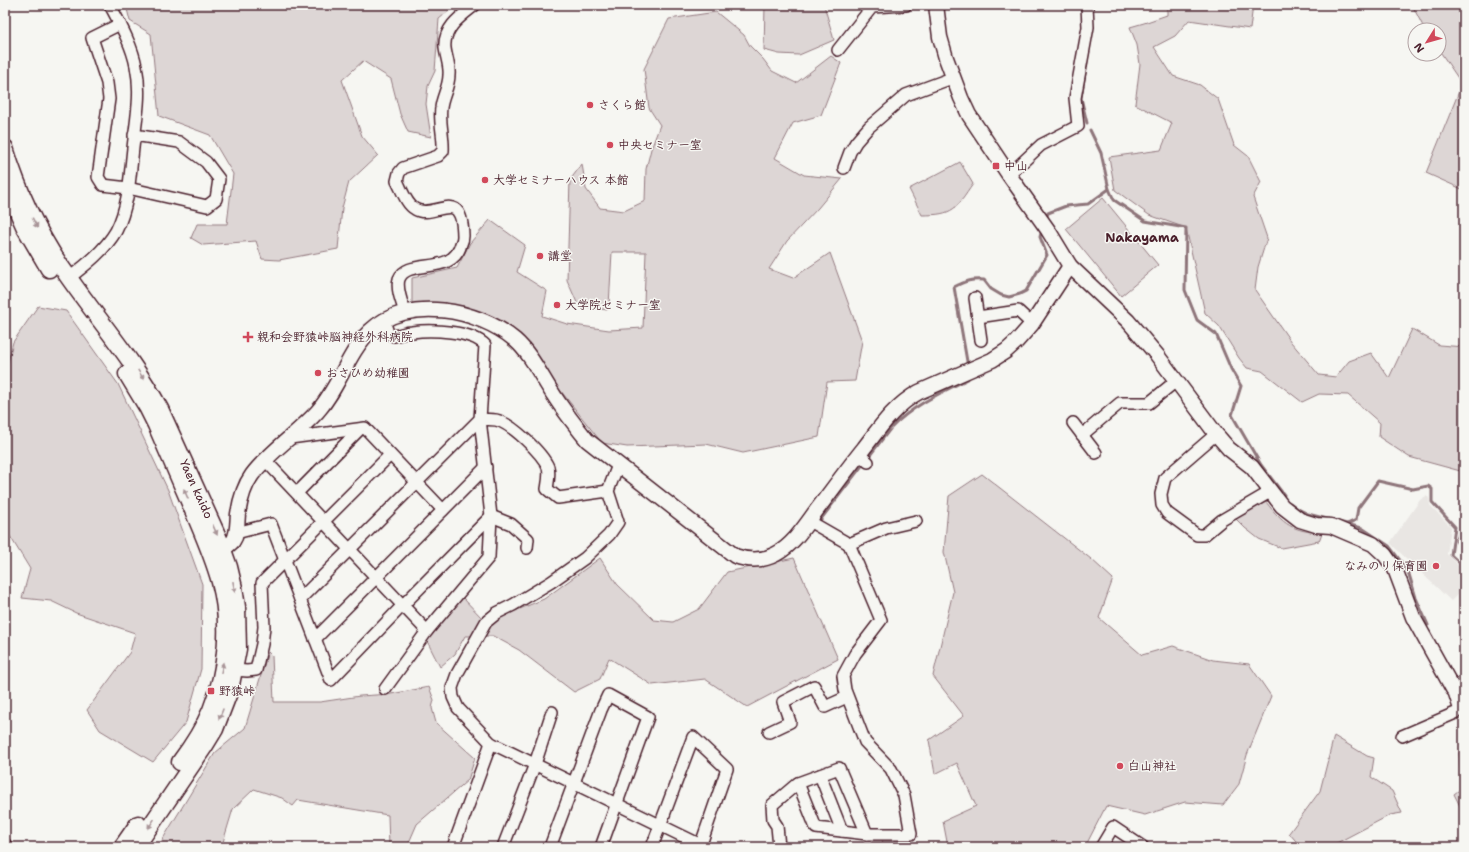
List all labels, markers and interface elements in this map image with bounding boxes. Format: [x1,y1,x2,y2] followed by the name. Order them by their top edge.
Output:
[1407,22,1447,62] north arrow
[1411,39,1428,56] text: N
[598,97,646,113] place label: さくら館
[585,100,595,110] marker: さくら館
[618,137,702,153] place label: 中央セミナー室
[605,140,615,150] marker: 中央セミナー室
[1004,158,1028,174] place label: 中山
[991,161,1001,171] marker: 中山
[493,172,628,188] place label: 大学セミナーハウス 本館
[480,175,490,185] marker: 大学セミナーハウス 本館
[32,217,38,228] one-way arrow
[1105,229,1179,246] district label: Nakayama
[547,248,572,264] place label: 講堂
[535,251,545,261] marker: 講堂
[565,297,661,313] place label: 大学院セミナー室
[552,300,562,310] marker: 大学院セミナー室
[257,329,413,345] place label: 親和会野猿峠脳神経外科病院
[242,331,254,343] marker: 親和会野猿峠脳神経外科病院
[326,365,410,381] place label: おさひめ幼稚園
[313,368,323,378] marker: おさひめ幼稚園
[137,370,145,380] one-way arrow
[176,457,217,521] street label: Yaen kaido
[183,489,189,500] one-way arrow
[212,525,218,536] one-way arrow
[1344,558,1428,574] place label: なみのり保育園
[1431,561,1441,571] marker: なみのり保育園
[231,581,237,593] one-way arrow
[220,662,226,674] one-way arrow
[219,683,255,699] place label: 野猿峠
[206,686,216,696] marker: 野猿峠
[218,709,224,721] one-way arrow
[1128,758,1176,774] place label: 白山神社
[1115,761,1125,771] marker: 白山神社
[147,819,155,829] one-way arrow

